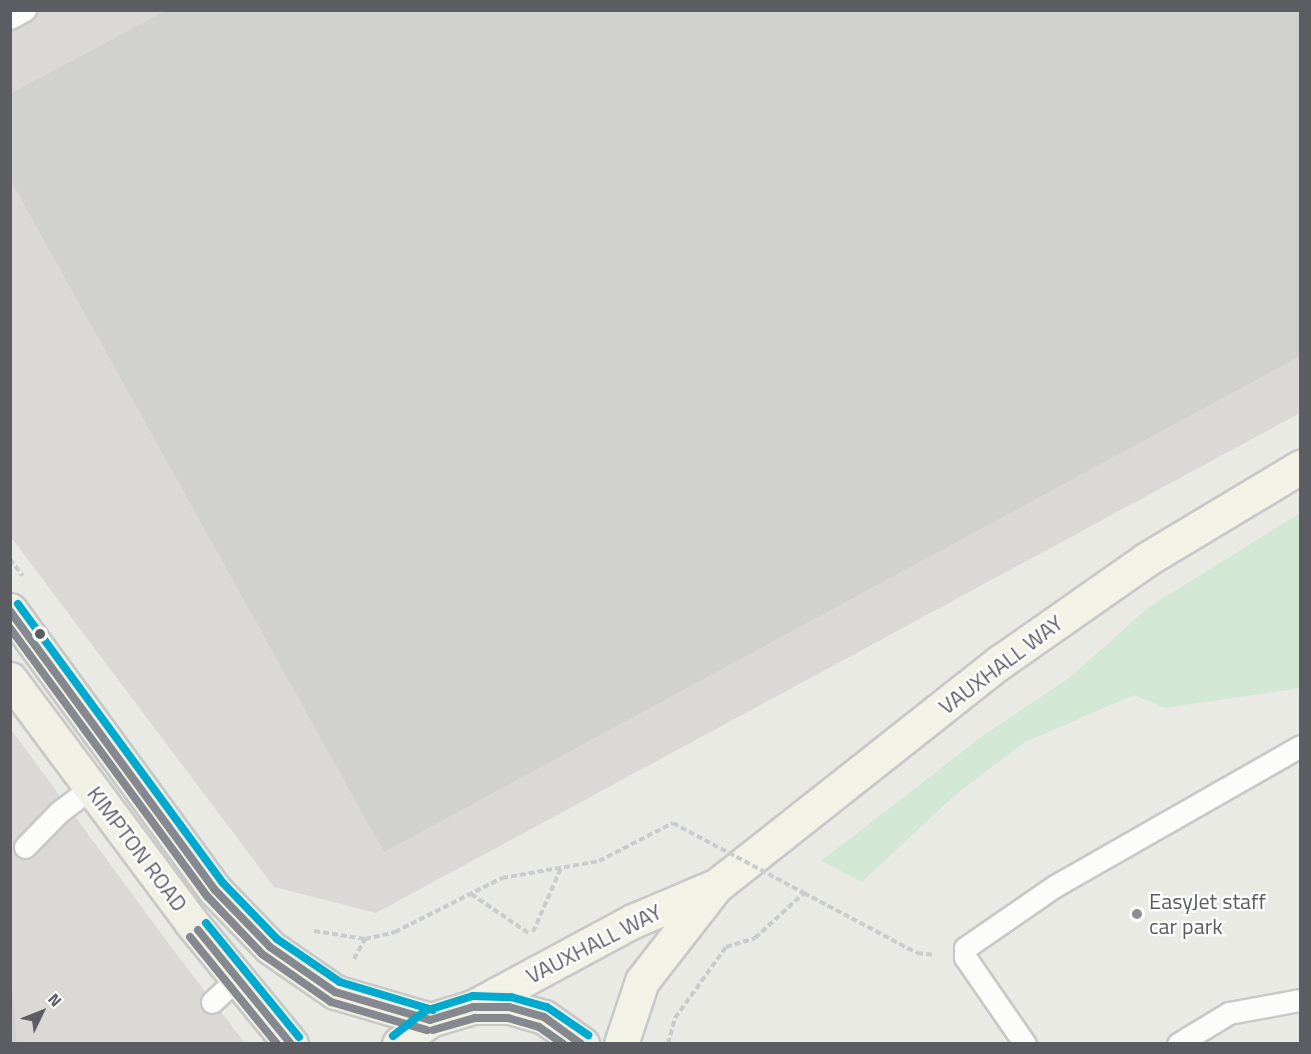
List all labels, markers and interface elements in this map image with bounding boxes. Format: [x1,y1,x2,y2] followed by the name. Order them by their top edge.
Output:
[934,610,1068,720] street label: VAUXHALL WAY
[34,628,46,640] unlabelled marker
[81,781,193,917] street label: KIMPTON ROAD
[1149,888,1266,939] place label: EasyJet staff car park
[522,899,666,989] street label: VAUXHALL WAY
[1130,907,1144,921] marker: EasyJet staff car park
[12,982,72,1042] north arrow
[43,987,68,1012] text: N

